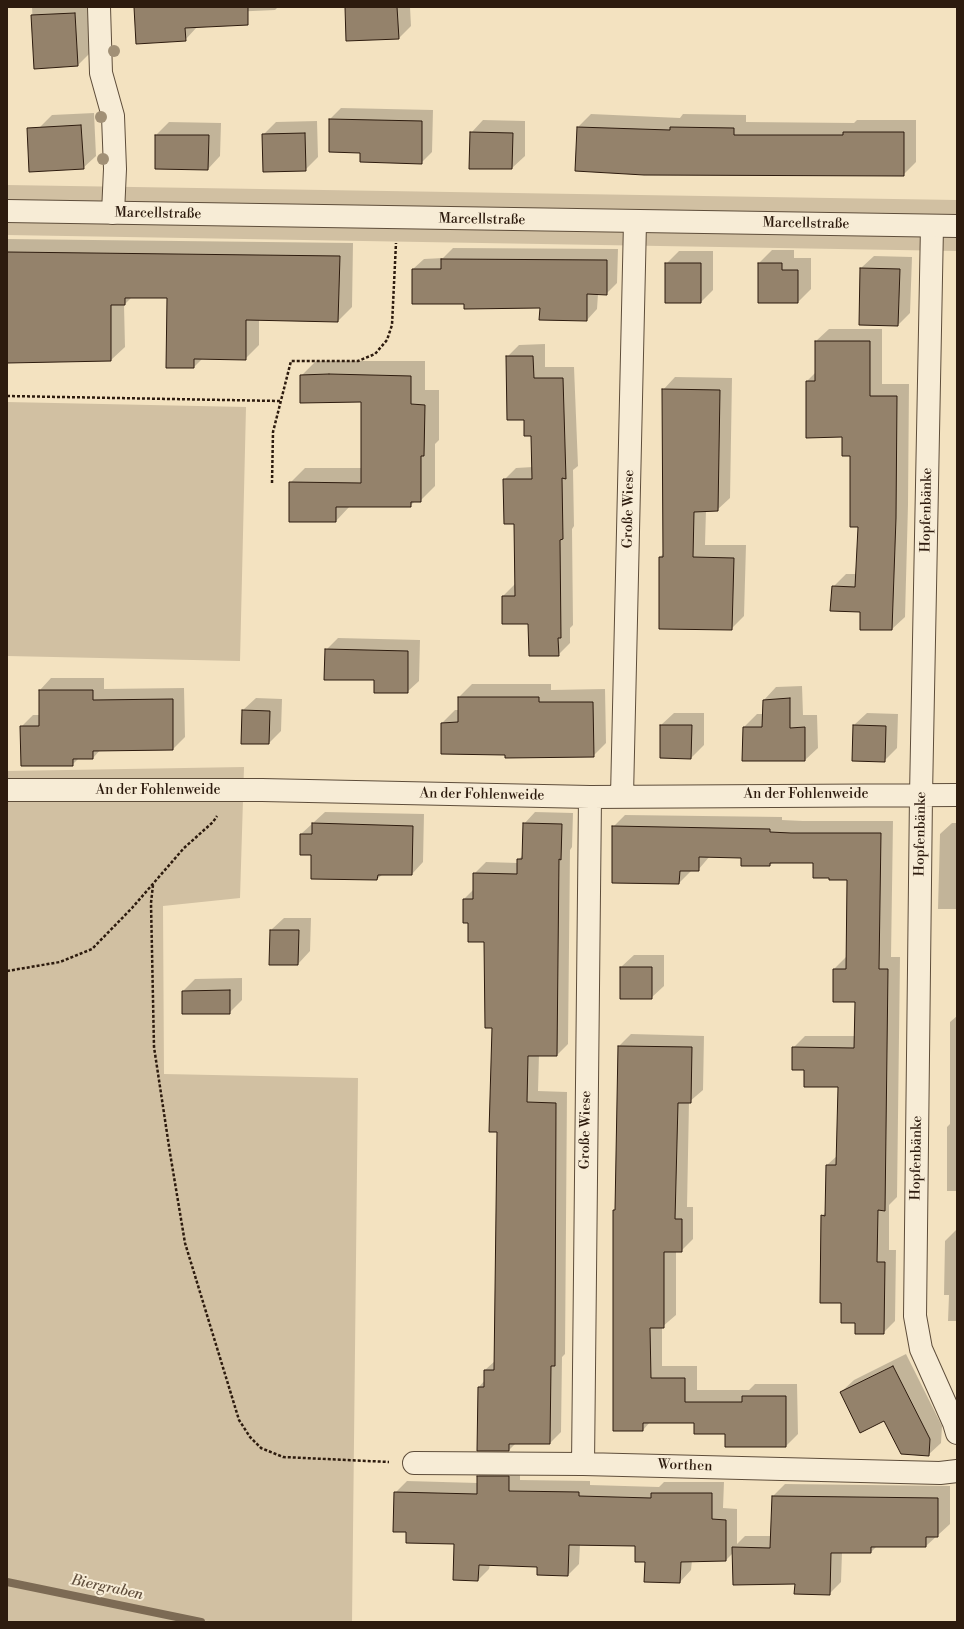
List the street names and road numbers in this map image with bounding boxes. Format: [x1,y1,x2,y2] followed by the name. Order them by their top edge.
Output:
[114,205,202,223] street label: Marcellstraße
[438,211,526,229] street label: Marcellstraße
[762,215,850,233] street label: Marcellstraße
[918,467,936,553] street label: Hopfenbänke
[620,469,638,549] street label: Große Wiese
[95,783,221,799] street label: An der Fohlenweide
[419,786,545,804] street label: An der Fohlenweide
[743,787,869,803] street label: An der Fohlenweide
[912,791,930,877] street label: Hopfenbänke
[577,1090,595,1170] street label: Große Wiese
[908,1115,926,1201] street label: Hopfenbänke
[657,1457,713,1475] street label: Worthen

